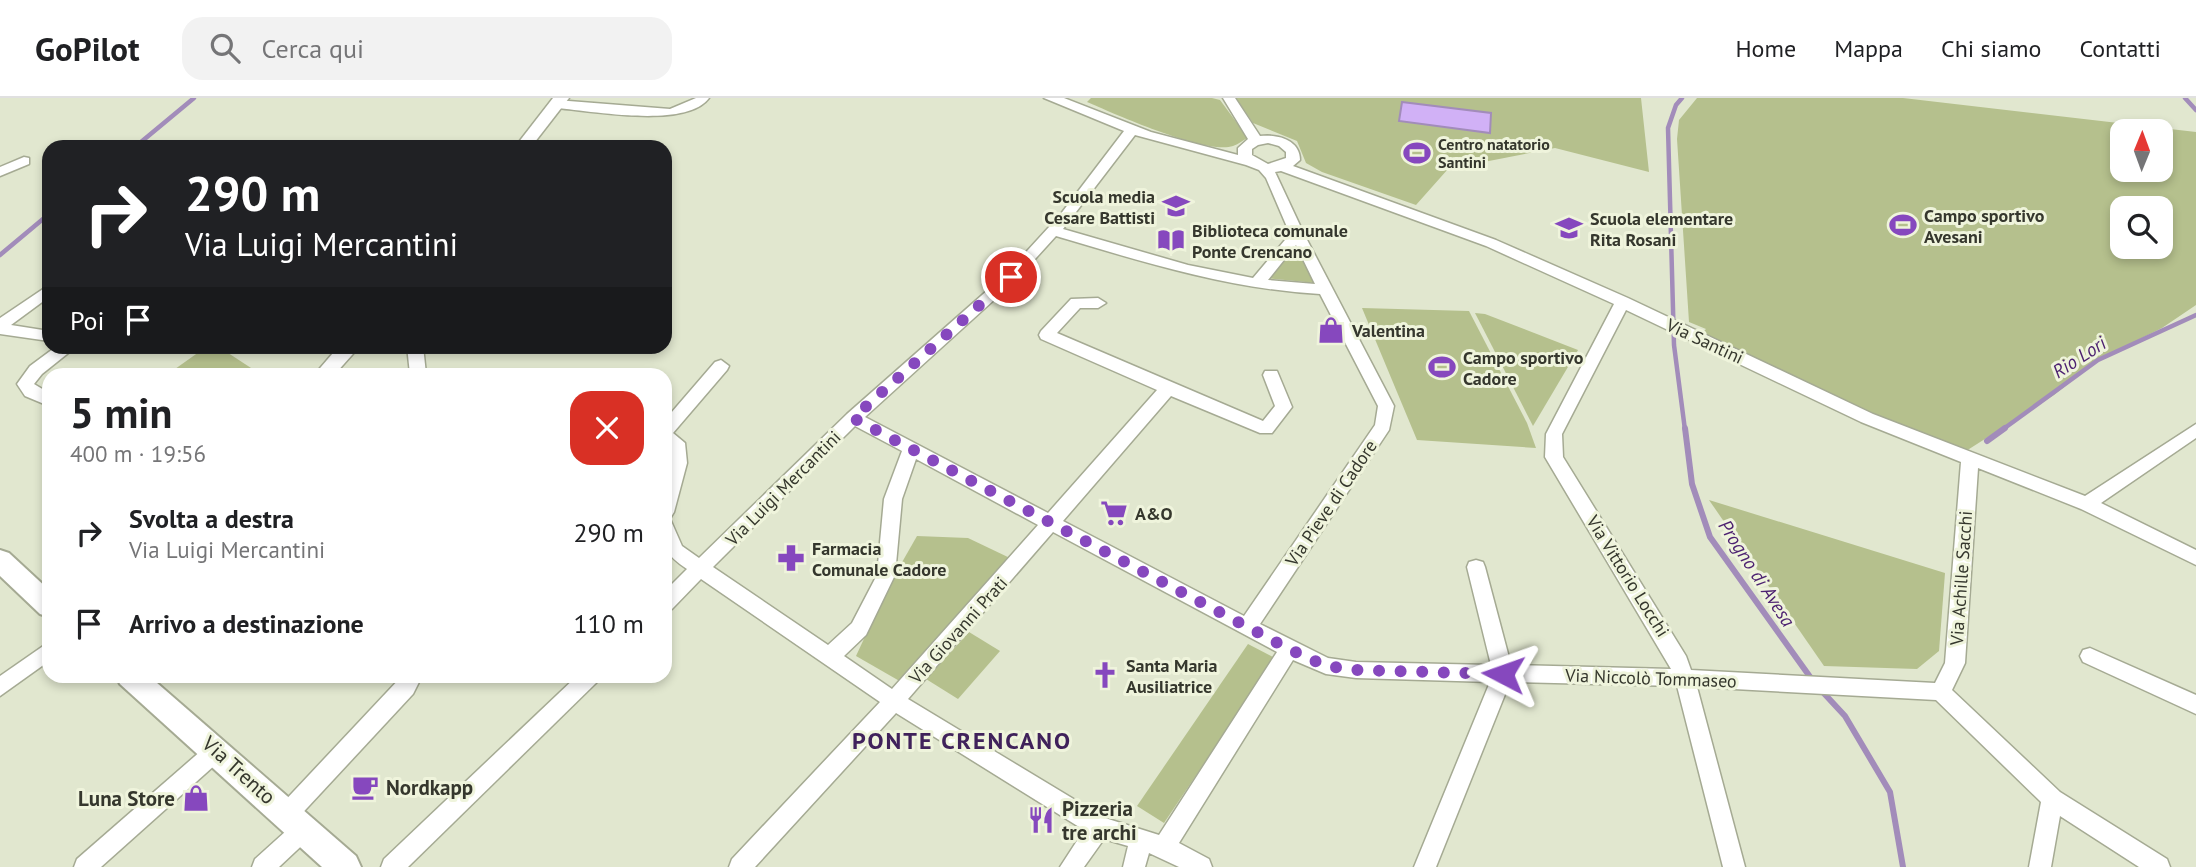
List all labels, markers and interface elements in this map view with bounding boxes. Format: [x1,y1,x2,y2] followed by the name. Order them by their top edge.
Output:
[182,17,672,80] search box
[35,27,140,70] text: GoPilot
[206,29,244,67] icon: search
[262,32,364,65] text: Cerca qui
[1735,33,1796,64] text: Home
[1834,33,1903,64] text: Mappa
[1941,33,2041,64] text: Chi siamo
[2079,33,2161,64] text: Contatti
[2110,119,2174,182] north arrow
[2110,119,2173,259] map controls
[1438,134,1550,172] place label: Centro natatorio Santini
[1402,138,1432,168] sports icon: Centro natatorio Santini
[185,161,320,225] text: 290 m
[70,168,161,259] icon: right
[1044,185,1155,229] place label: Scuola media Cesare Battisti
[1161,191,1191,221] school or university icon: Scuola media Cesare Battisti
[2110,196,2173,259] button: search
[1924,204,2045,248] place label: Campo sportivo Avesani
[1590,207,1733,251] place label: Scuola elementare Rita Rosani
[1888,210,1918,240] sports icon: Campo sportivo Avesani
[1554,213,1584,243] school or university icon: Scuola elementare Rita Rosani
[1192,219,1348,263] place label: Biblioteca comunale Ponte Crencano
[185,223,458,265] text: Via Luigi Mercantini
[1156,225,1186,255] library icon: Biblioteca comunale Ponte Crencano
[981,247,1041,307] pin
[992,258,1030,296] icon: arrive
[119,301,157,339] icon: arrive
[70,304,105,337] text: Poi
[1662,313,1747,369] street label: Via Santini
[1316,315,1346,345] shop icon: Valentina
[1351,319,1425,342] place label: Valentina
[2048,330,2111,383] water label: Rio Lori
[1463,346,1584,390] place label: Campo sportivo Cadore
[1427,352,1457,382] sports icon: Campo sportivo Cadore
[70,385,172,440] text: 5 min
[570,391,644,465] button: close
[720,426,845,551] street label: Via Luigi Mercantini
[1280,435,1382,571] street label: Via Pieve di Cadore
[70,439,206,468] text: 400 m · 19:56
[1099,498,1129,528] supermarket icon: A&O
[129,502,294,535] text: Svolta a destra
[1135,502,1173,525] place label: A&O
[1581,510,1675,641] street label: Via Vittorio Locchi
[1945,510,1977,647] street label: Via Achille Sacchi
[70,514,108,552] icon: right
[1714,515,1801,632] water label: Progno di Avesa
[573,516,644,549] text: 290 m
[129,535,325,564] text: Via Luigi Mercantini
[812,537,946,581] place label: Farmacia Comunale Cadore
[776,543,806,573] pharmacy icon: Farmacia Comunale Cadore
[903,572,1012,689] street label: Via Giovanni Prati
[70,605,108,643] icon: arrive
[129,607,364,640] text: Arrivo a destinazione
[573,607,644,640] text: 110 m
[1466,637,1540,711] position arrow
[1126,654,1218,698] place label: Santa Maria Ausiliatrice
[1090,660,1120,690] church icon: Santa Maria Ausiliatrice
[1564,663,1737,692] street label: Via Niccolò Tommaseo
[852,725,1072,756] district label: PONTE CRENCANO
[196,729,281,810] street label: Via Trento
[350,772,380,802] cafe icon: Nordkapp
[386,774,473,801] place label: Nordkapp
[181,783,211,813] shop icon: Luna Store
[78,785,175,812] place label: Luna Store
[1062,795,1137,846] place label: Pizzeria tre archi
[1026,805,1056,835] restaurant icon: Pizzeria tre archi

